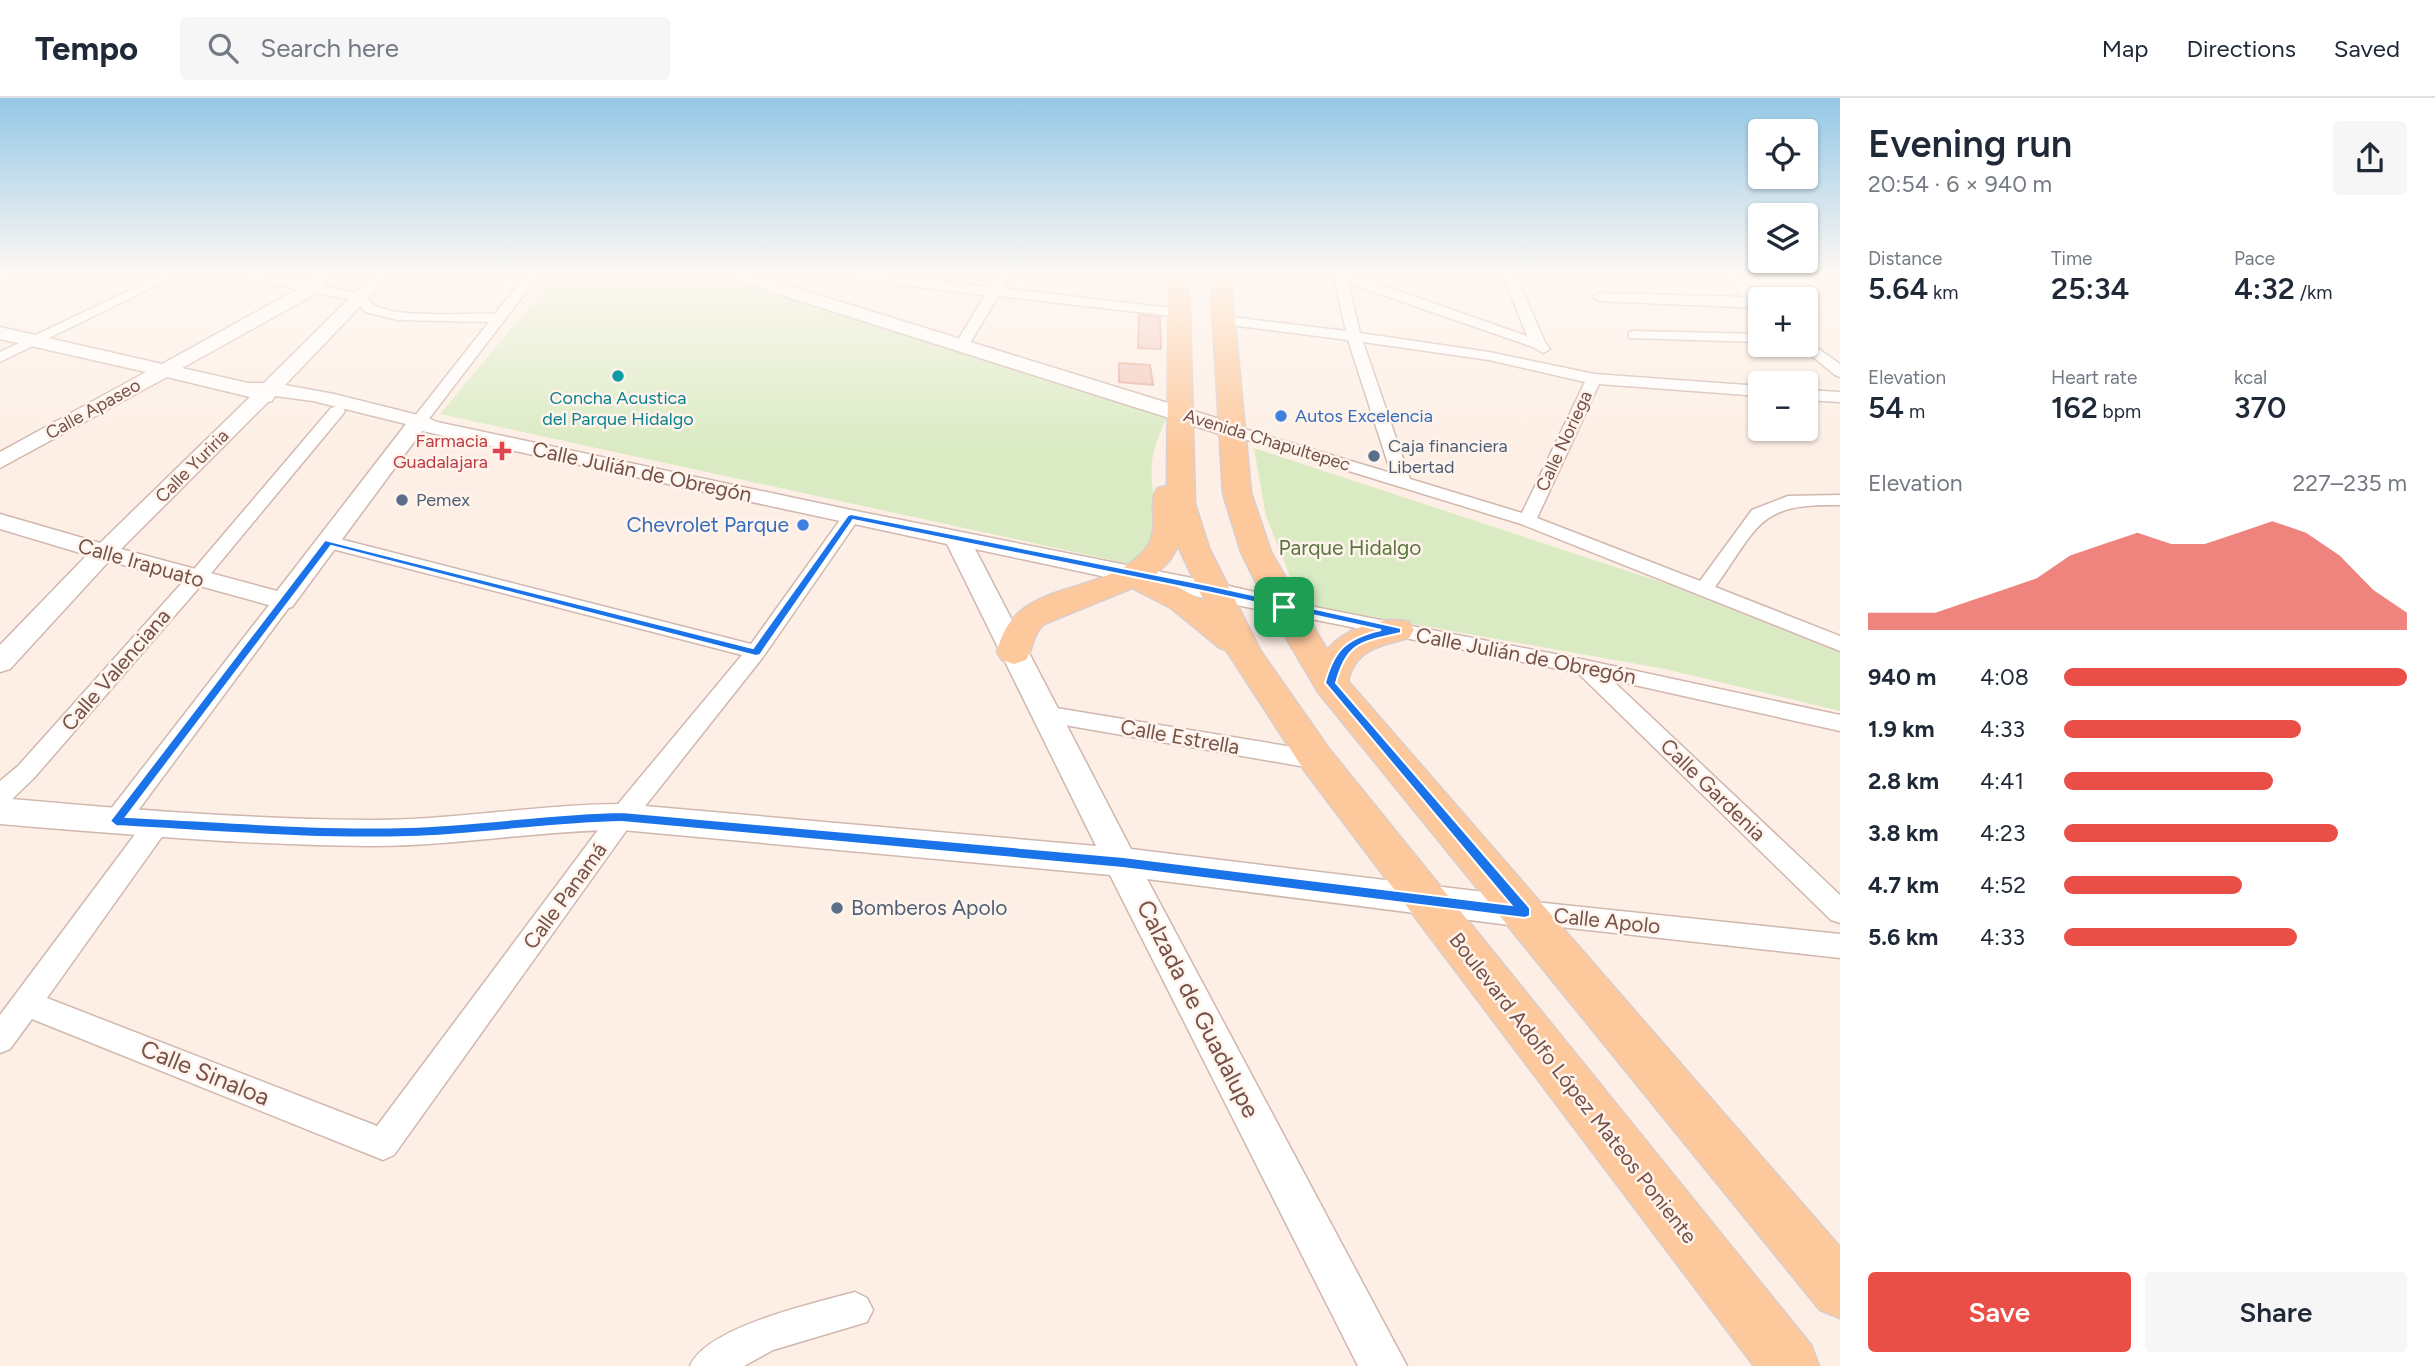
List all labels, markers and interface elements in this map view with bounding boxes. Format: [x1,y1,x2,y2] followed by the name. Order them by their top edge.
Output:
[180,17,670,80] search box
[35,29,138,68] text: Tempo
[204,29,242,67] icon: search
[260,32,399,64] text: Search here
[2102,34,2148,63] text: Map
[2186,34,2296,63] text: Directions
[2334,34,2400,63] text: Saved
[1748,119,1818,441] map controls
[1748,119,1818,189] button: locate
[1868,121,2072,167] text: Evening run
[2333,121,2407,195] button: share
[1868,170,2052,198] text: 20:54 · 6 × 940 m
[1748,203,1818,273] button: layers
[1868,247,1942,270] text: Distance
[2051,247,2092,270] text: Time
[2234,247,2275,270] text: Pace
[1868,270,1928,307] text: 5.64
[2051,270,2129,307] text: 25:34
[2234,270,2295,307] text: 4:32
[1928,281,1958,304] text: km
[2295,281,2332,304] text: /km
[1748,287,1818,357] button: +
[1868,366,1946,389] text: Elevation
[2051,366,2137,389] text: Heart rate
[2234,366,2267,389] text: kcal
[610,368,626,384] marker: Concha Acustica del Parque Hidalgo
[1748,371,1818,441] button: −
[42,374,144,444] street label: Calle Apaseo
[542,387,694,430] place label: Concha Acustica del Parque Hidalgo
[1531,387,1597,495] street label: Calle Noriega
[1868,389,1904,426] text: 54
[2051,389,2098,426] text: 162
[2234,389,2286,426] text: 370
[1904,400,1925,423] text: m
[2098,400,2141,423] text: bpm
[1181,404,1353,476] street label: Avenida Chapultepec
[1295,405,1433,427] place label: Autos Excelencia
[1273,408,1289,424] marker: Autos Excelencia
[151,425,233,507] street label: Calle Yuriria
[393,430,488,473] place label: Farmacia Guadalajara
[1388,435,1508,478] place label: Caja financiera Libertad
[530,436,754,507] street label: Calle Julián de Obregón
[494,443,510,459] marker: Farmacia Guadalajara
[1366,448,1382,464] marker: Caja financiera Libertad
[1868,469,1963,497] text: Elevation
[2292,469,2407,497] text: 227–235 m
[416,489,470,511] place label: Pemex
[394,492,410,508] marker: Pemex
[626,512,789,537] place label: Chevrolet Parque
[795,517,811,533] marker: Chevrolet Parque
[75,533,207,592] street label: Calle Irapuato
[1278,535,1422,560] park label: Parque Hidalgo
[1254,577,1314,637] pin
[1265,588,1303,626] icon: arrive
[56,604,175,736] street label: Calle Valenciana
[1414,622,1638,689] street label: Calle Julián de Obregón
[1868,663,1936,691] text: 940 m
[1980,663,2029,691] text: 4:08
[1119,714,1242,759] street label: Calle Estrella
[1868,715,1935,743] text: 1.9 km
[1980,715,2025,743] text: 4:33
[1656,733,1771,846] street label: Calle Gardenia
[1868,767,1939,795] text: 2.8 km
[1980,767,2024,795] text: 4:41
[1868,819,1938,847] text: 3.8 km
[1980,819,2025,847] text: 4:23
[518,838,612,954] street label: Calle Panamá
[1868,871,1939,899] text: 4.7 km
[1980,871,2026,899] text: 4:52
[851,895,1008,920] place label: Bomberos Apolo
[1131,895,1266,1122] street label: Calzada de Guadalupe
[829,900,845,916] marker: Bomberos Apolo
[1552,902,1662,939] street label: Calle Apolo
[1868,923,1938,951] text: 5.6 km
[1980,923,2025,951] text: 4:33
[1444,927,1703,1248] street label: Boulevard Adolfo López Mateos Poniente
[136,1034,274,1112] street label: Calle Sinaloa
[1868,1272,2131,1352] button: Save
[2145,1272,2407,1352] button: Share

